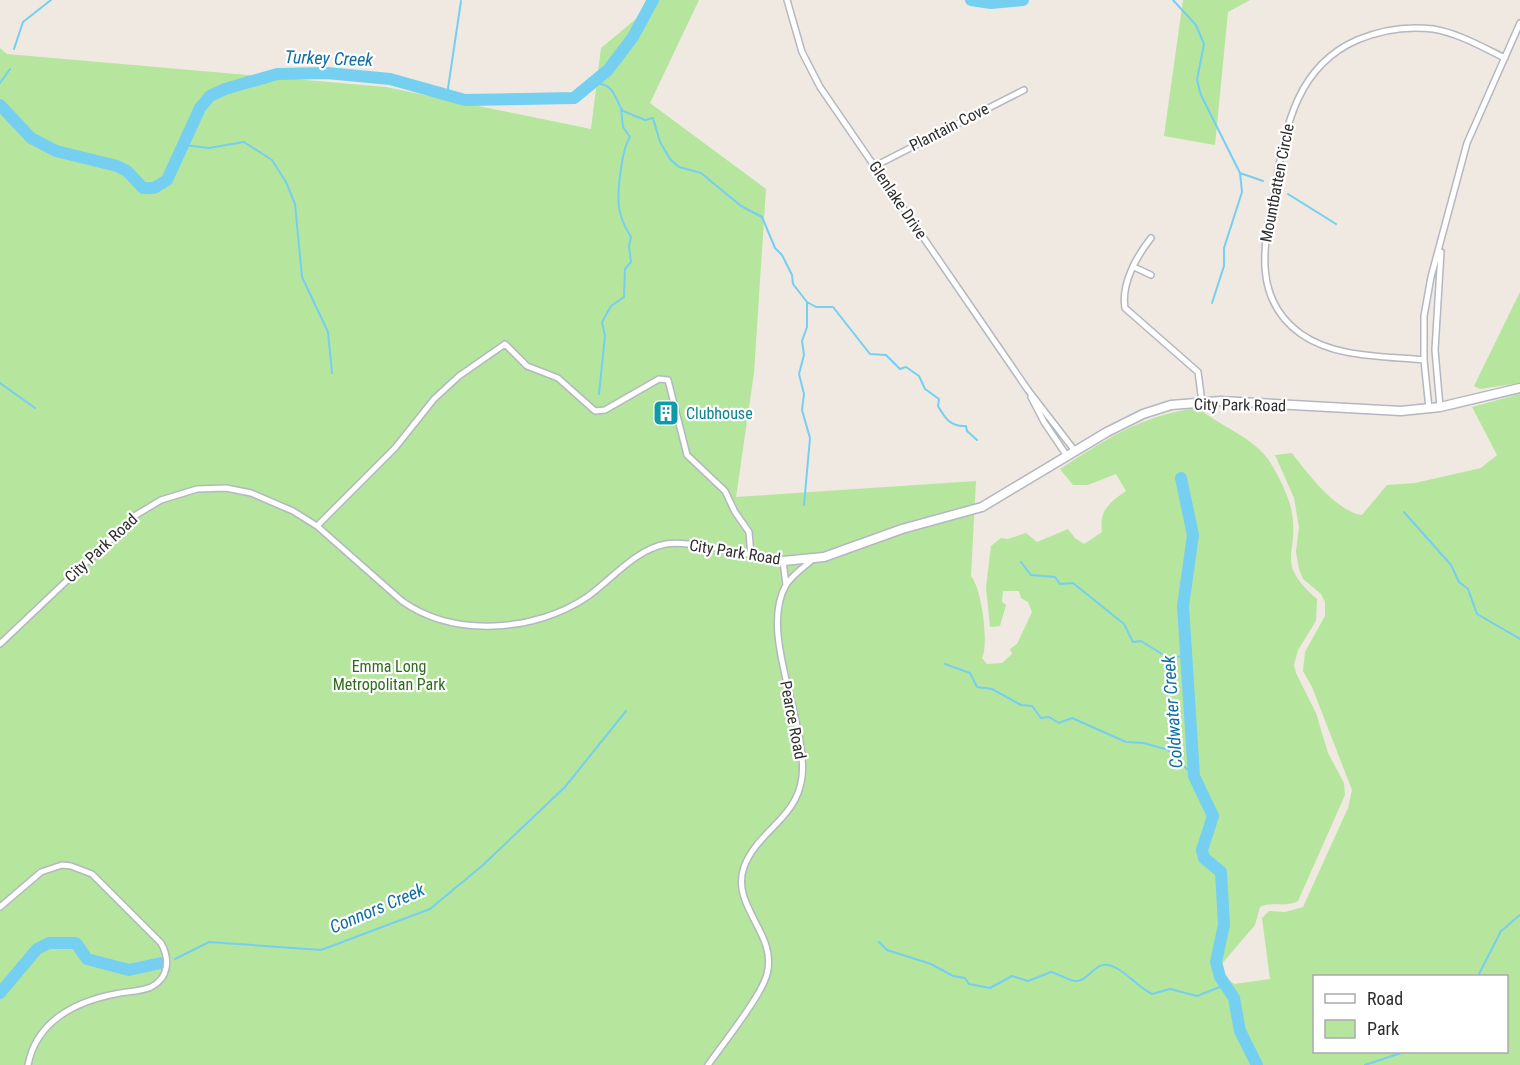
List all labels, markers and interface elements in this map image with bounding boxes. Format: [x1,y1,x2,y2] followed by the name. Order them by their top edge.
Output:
[284,46,375,70] water label: Turkey Creek
[906,99,992,155] street label: Plantain Cove
[1256,122,1298,244] street label: Mountbatten Circle
[865,157,931,243] street label: Glenlake Drive
[1194,395,1286,415] street label: City Park Road
[651,398,681,428] building icon: Clubhouse
[686,404,753,423] place label: Clubhouse
[61,510,141,586] street label: City Park Road
[688,535,782,569] street label: City Park Road
[1158,654,1186,769] water label: Coldwater Creek
[333,657,446,694] park label: Emma Long Metropolitan Park
[776,679,810,761] street label: Pearce Road
[326,878,429,937] water label: Connors Creek
[1313,975,1508,1053] legend
[1367,988,1403,1009] text: Road
[1367,1018,1399,1039] text: Park

